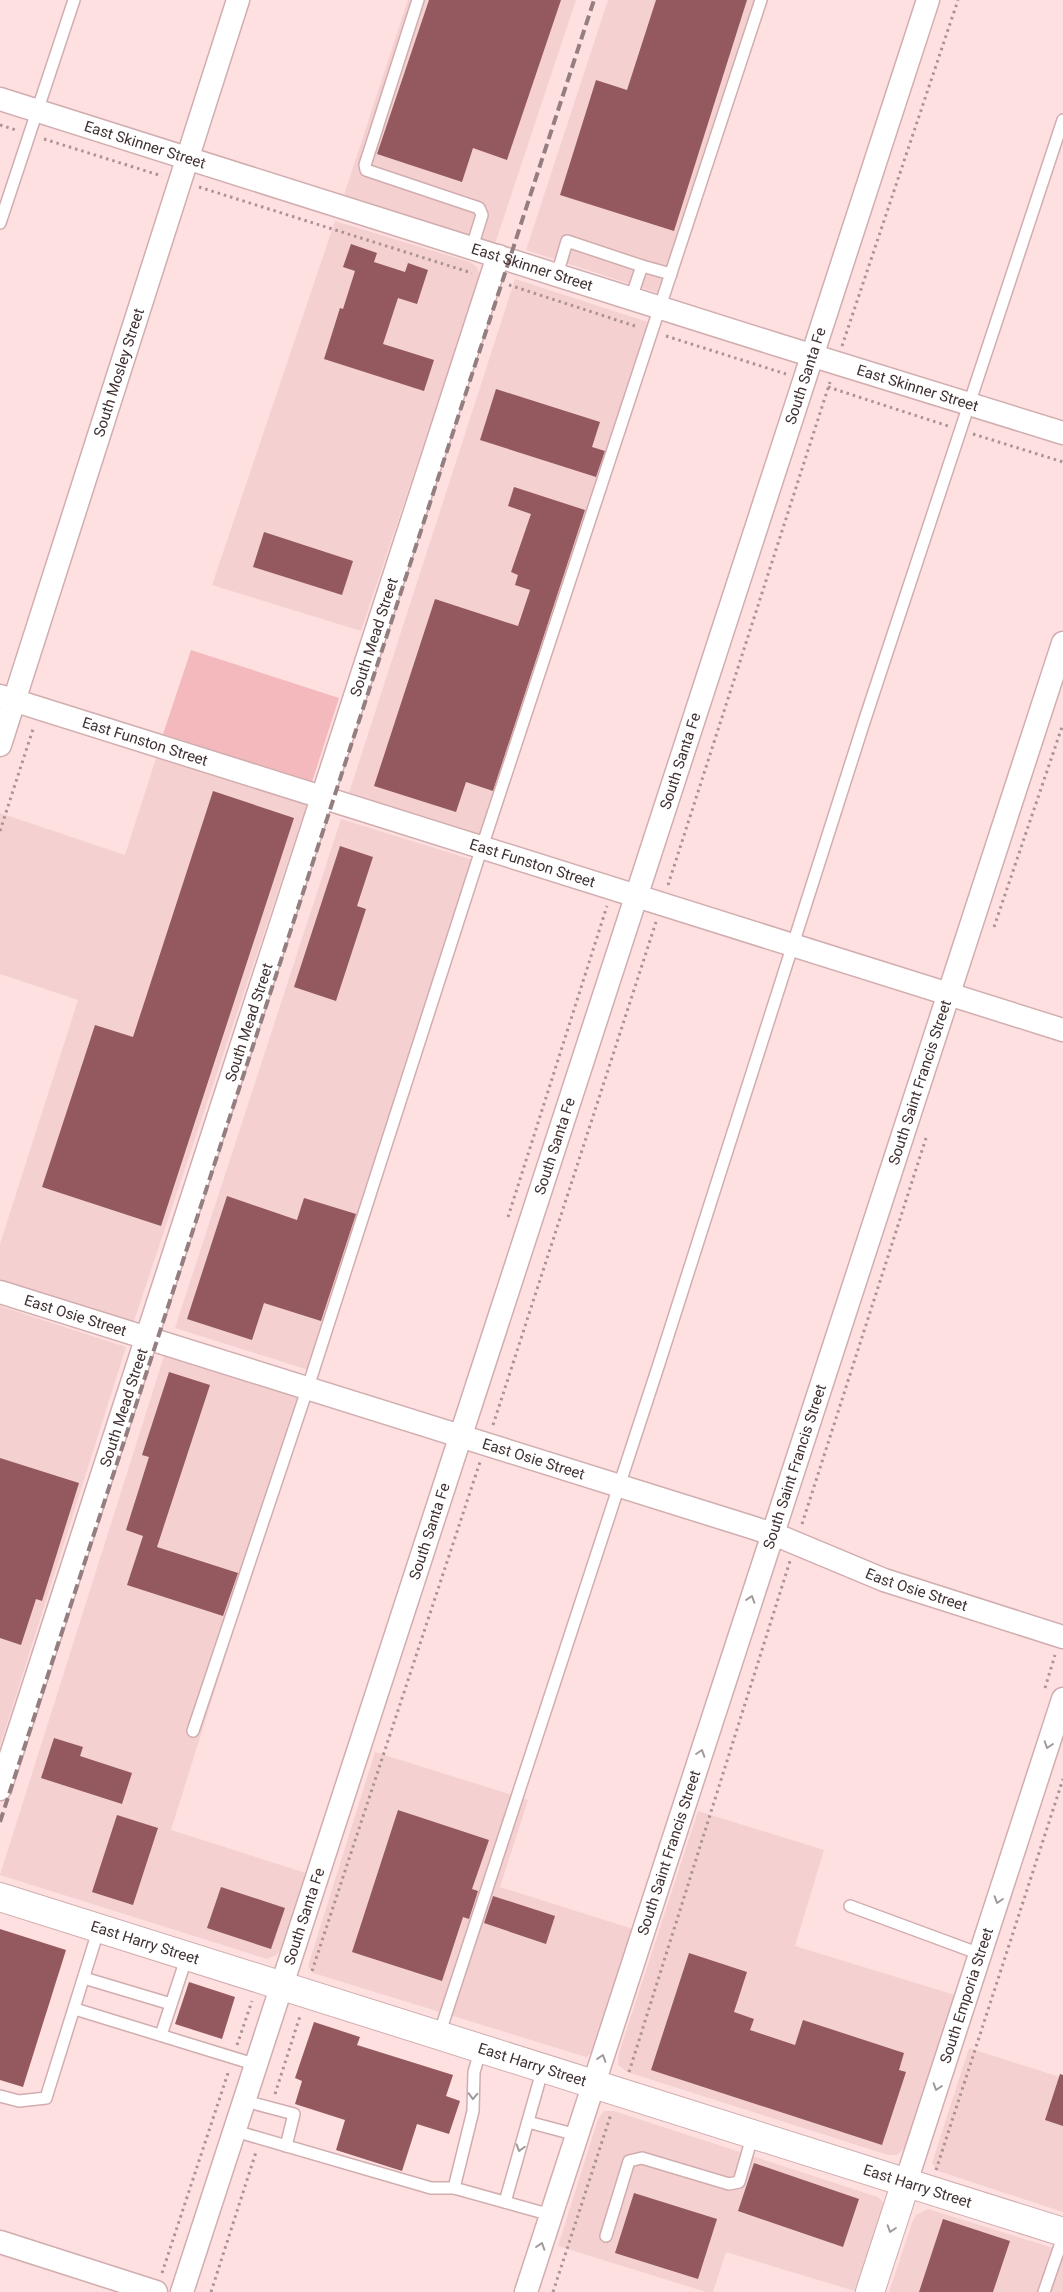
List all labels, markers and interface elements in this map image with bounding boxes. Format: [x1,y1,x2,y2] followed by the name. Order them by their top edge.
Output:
[82,117,208,172] street label: East Skinner Street
[469,240,595,295] street label: East Skinner Street
[90,306,148,439] street label: South Mosley Street
[781,325,830,427] street label: South Santa Fe
[855,361,981,415] street label: East Skinner Street
[346,576,402,699] street label: South Mead Street
[656,710,704,812] street label: South Santa Fe
[80,713,210,770] street label: East Funston Street
[467,835,597,891] street label: East Funston Street
[221,961,277,1084] street label: South Mead Street
[885,998,955,1167] street label: South Saint Francis Street
[531,1095,579,1197] street label: South Santa Fe
[22,1291,129,1340] street label: East Osie Street
[96,1346,152,1469] street label: South Mead Street
[760,1382,830,1551] street label: South Saint Francis Street
[480,1435,587,1483] street label: East Osie Street
[405,1480,454,1582] street label: South Santa Fe
[863,1564,970,1615] street label: East Osie Street
[745,1595,755,1603] one-way arrow
[1044,1740,1054,1749] one-way arrow
[695,1750,705,1758] one-way arrow
[634,1768,704,1937] street label: South Saint Francis Street
[280,1866,328,1967] street label: South Santa Fe
[994,1895,1004,1903] one-way arrow
[88,1917,202,1968] street label: East Harry Street
[936,1925,997,2066] street label: South Emporia Street
[476,2039,589,2090] street label: East Harry Street
[596,2054,606,2062] one-way arrow
[933,2083,943,2091] one-way arrow
[468,2092,479,2100] one-way arrow
[516,2144,526,2152] one-way arrow
[861,2161,974,2212] street label: East Harry Street
[887,2224,897,2232] one-way arrow
[535,2242,545,2250] one-way arrow

